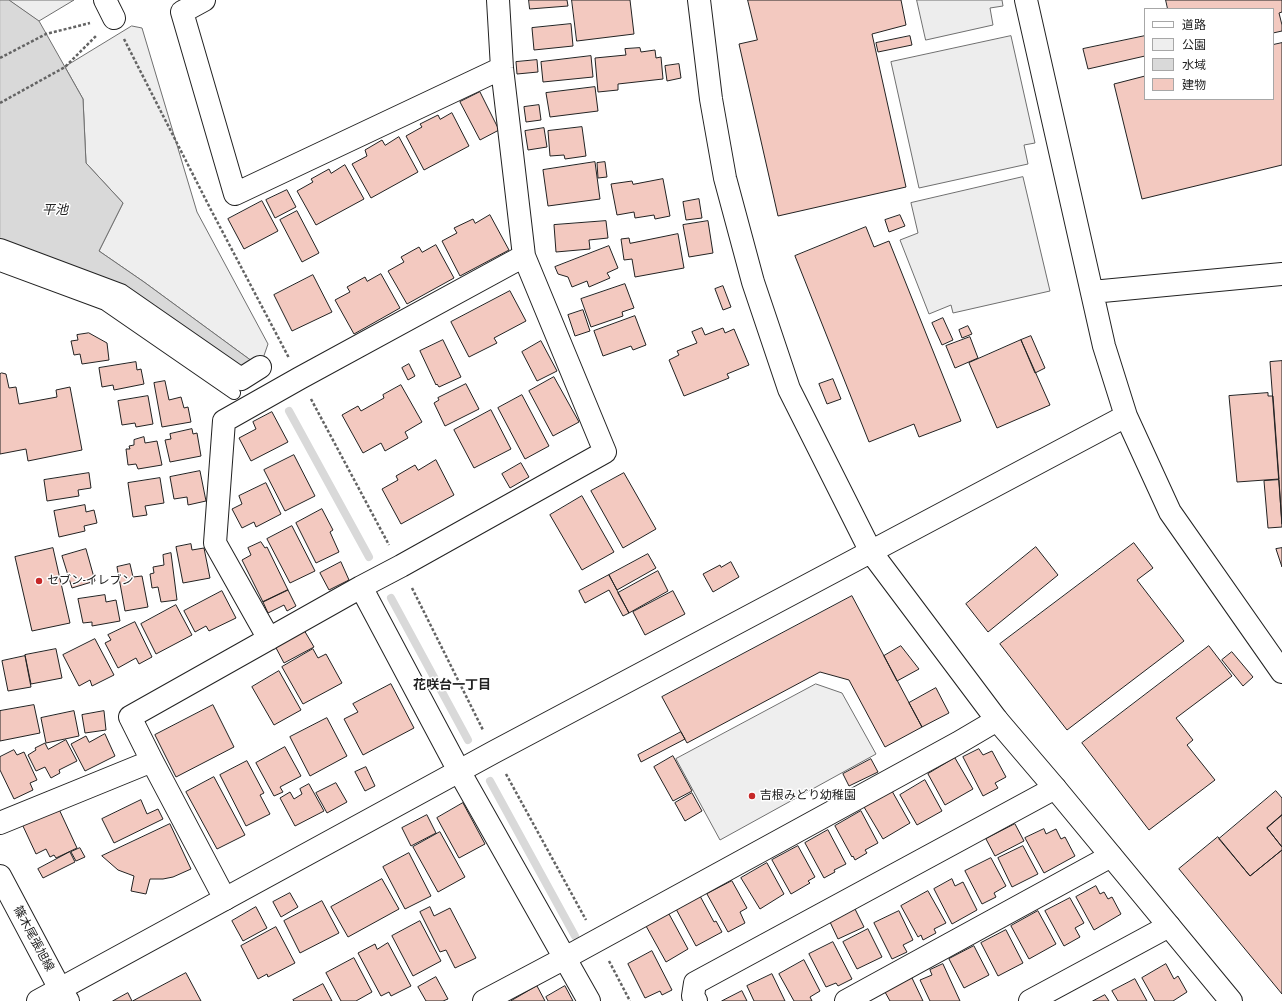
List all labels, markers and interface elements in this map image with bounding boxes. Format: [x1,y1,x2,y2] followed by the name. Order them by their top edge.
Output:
[1144,8,1274,100] legend
[1182,16,1206,34] text: 道路
[1182,36,1206,54] text: 公園
[1182,56,1206,74] text: 水域
[1182,76,1206,94] text: 建物
[42,203,68,219] water label: 平池
[47,574,134,588] place label: セブン-イレブン
[34,576,44,586] marker: セブン-イレブン
[413,678,491,694] district label: 花咲台一丁目
[760,789,856,803] place label: 吉根みどり幼稚園
[747,791,757,801] marker: 吉根みどり幼稚園
[10,904,56,974] street label: 篠木尾張旭線

